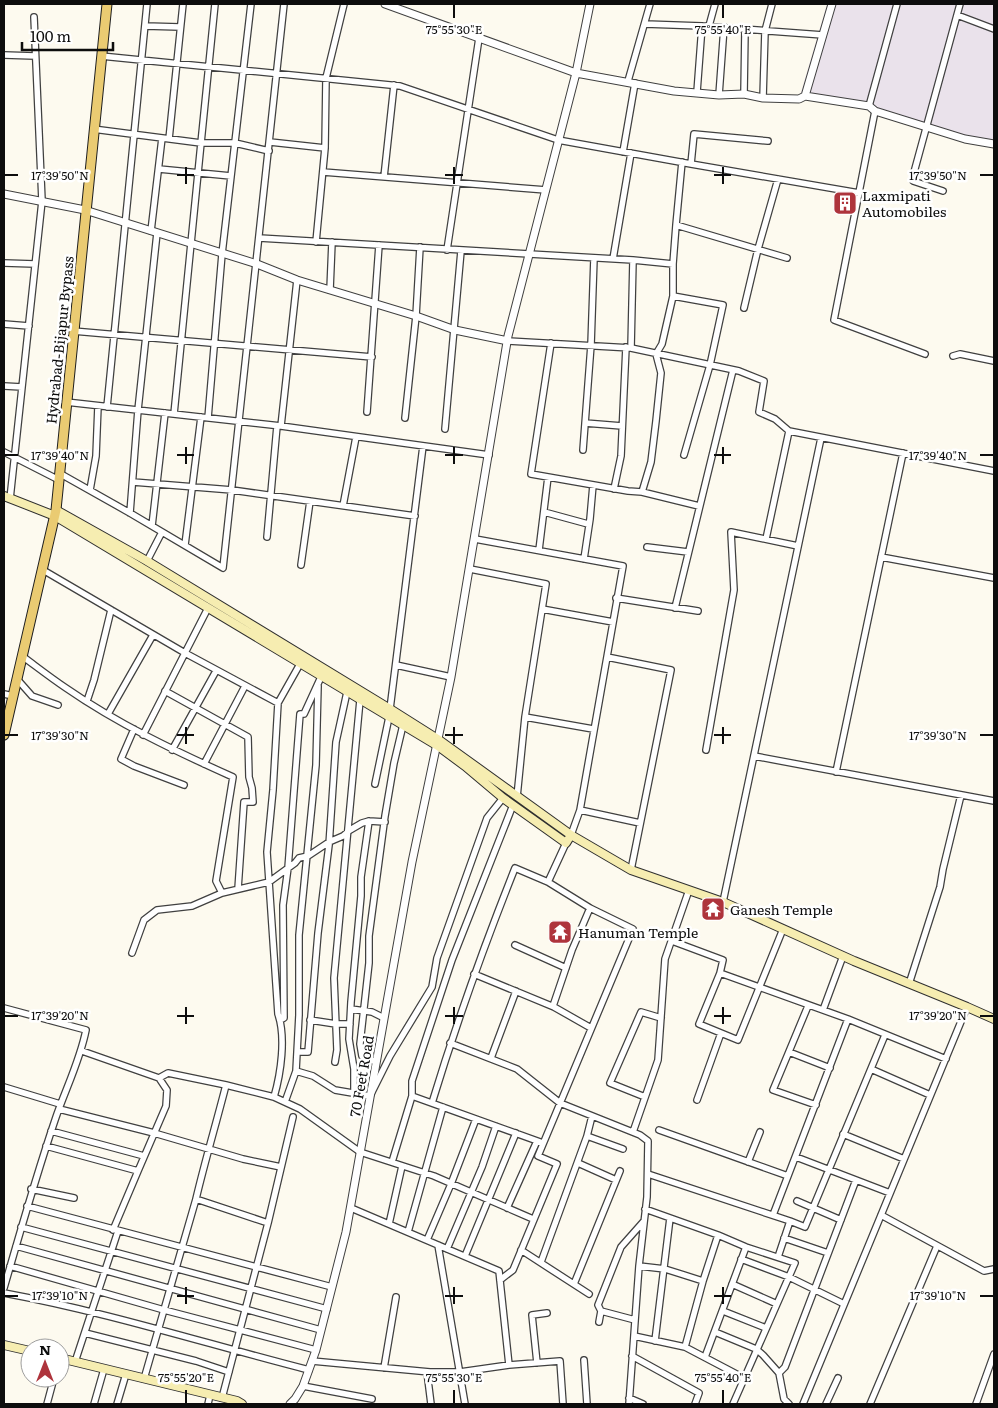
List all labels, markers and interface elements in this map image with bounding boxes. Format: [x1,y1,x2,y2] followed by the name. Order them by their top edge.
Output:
[22,20,114,52] scale bar
[426,20,483,38] text: 75°55'30"E
[695,20,752,38] text: 75°55'40"E
[30,24,71,47] text: 100 m
[31,166,89,184] text: 17°39'50"N
[909,166,967,184] text: 17°39'50"N
[862,185,946,221] place label: Laxmipati Automobiles
[832,190,858,216] building icon: Laxmipati Automobiles
[40,255,78,425] street label: Hydrabad-Bijapur Bypass
[31,446,89,464] text: 17°39'40"N
[909,446,967,464] text: 17°39'40"N
[31,726,89,744] text: 17°39'30"N
[909,726,967,744] text: 17°39'30"N
[700,896,726,922] temple icon: Ganesh Temple
[730,899,833,919] place label: Ganesh Temple
[547,919,573,945] temple icon: Hanuman Temple
[578,922,698,942] place label: Hanuman Temple
[31,1006,89,1024] text: 17°39'20"N
[909,1006,967,1024] text: 17°39'20"N
[344,1033,378,1119] street label: 70 Feet Road
[32,1286,88,1304] text: 17°39'10"N
[910,1286,966,1304] text: 17°39'10"N
[20,1338,70,1388] north arrow
[39,1339,51,1359] text: N
[158,1368,214,1386] text: 75°55'20"E
[426,1368,483,1386] text: 75°55'30"E
[695,1368,752,1386] text: 75°55'40"E

